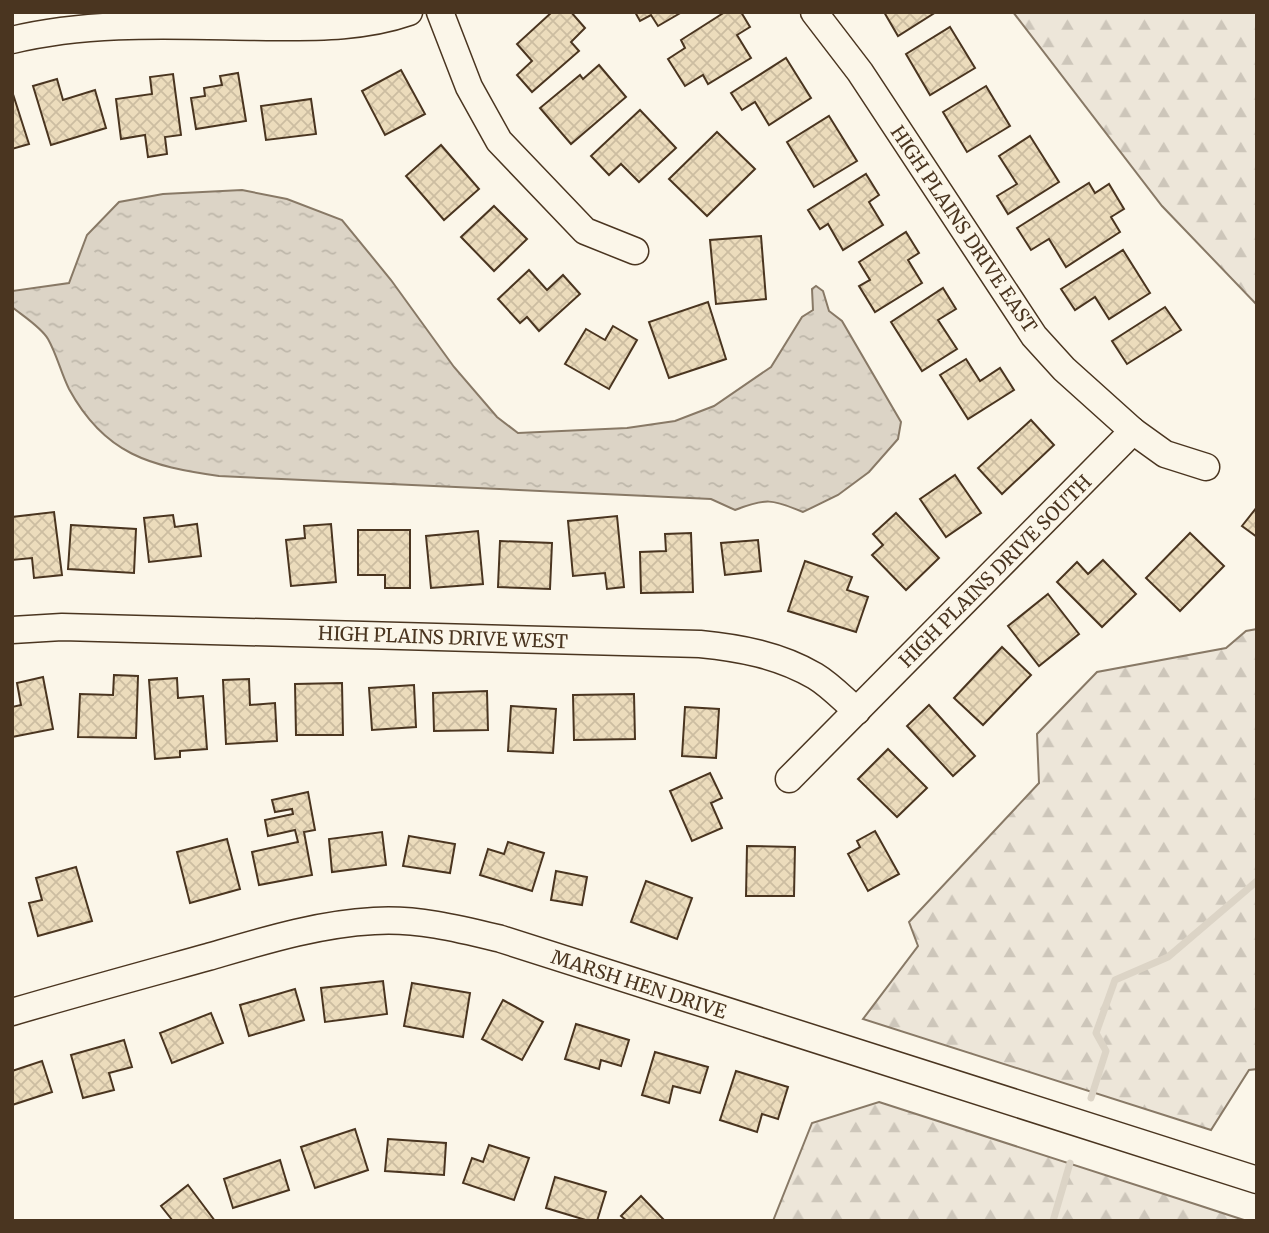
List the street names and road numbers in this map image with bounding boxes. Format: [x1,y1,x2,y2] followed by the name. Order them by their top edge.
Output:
[886,121,1042,337] street label: HIGH PLAINS DRIVE EAST
[894,470,1096,672] street label: HIGH PLAINS DRIVE SOUTH
[318,621,568,653] street label: HIGH PLAINS DRIVE WEST
[548,944,730,1024] street label: MARSH HEN DRIVE

